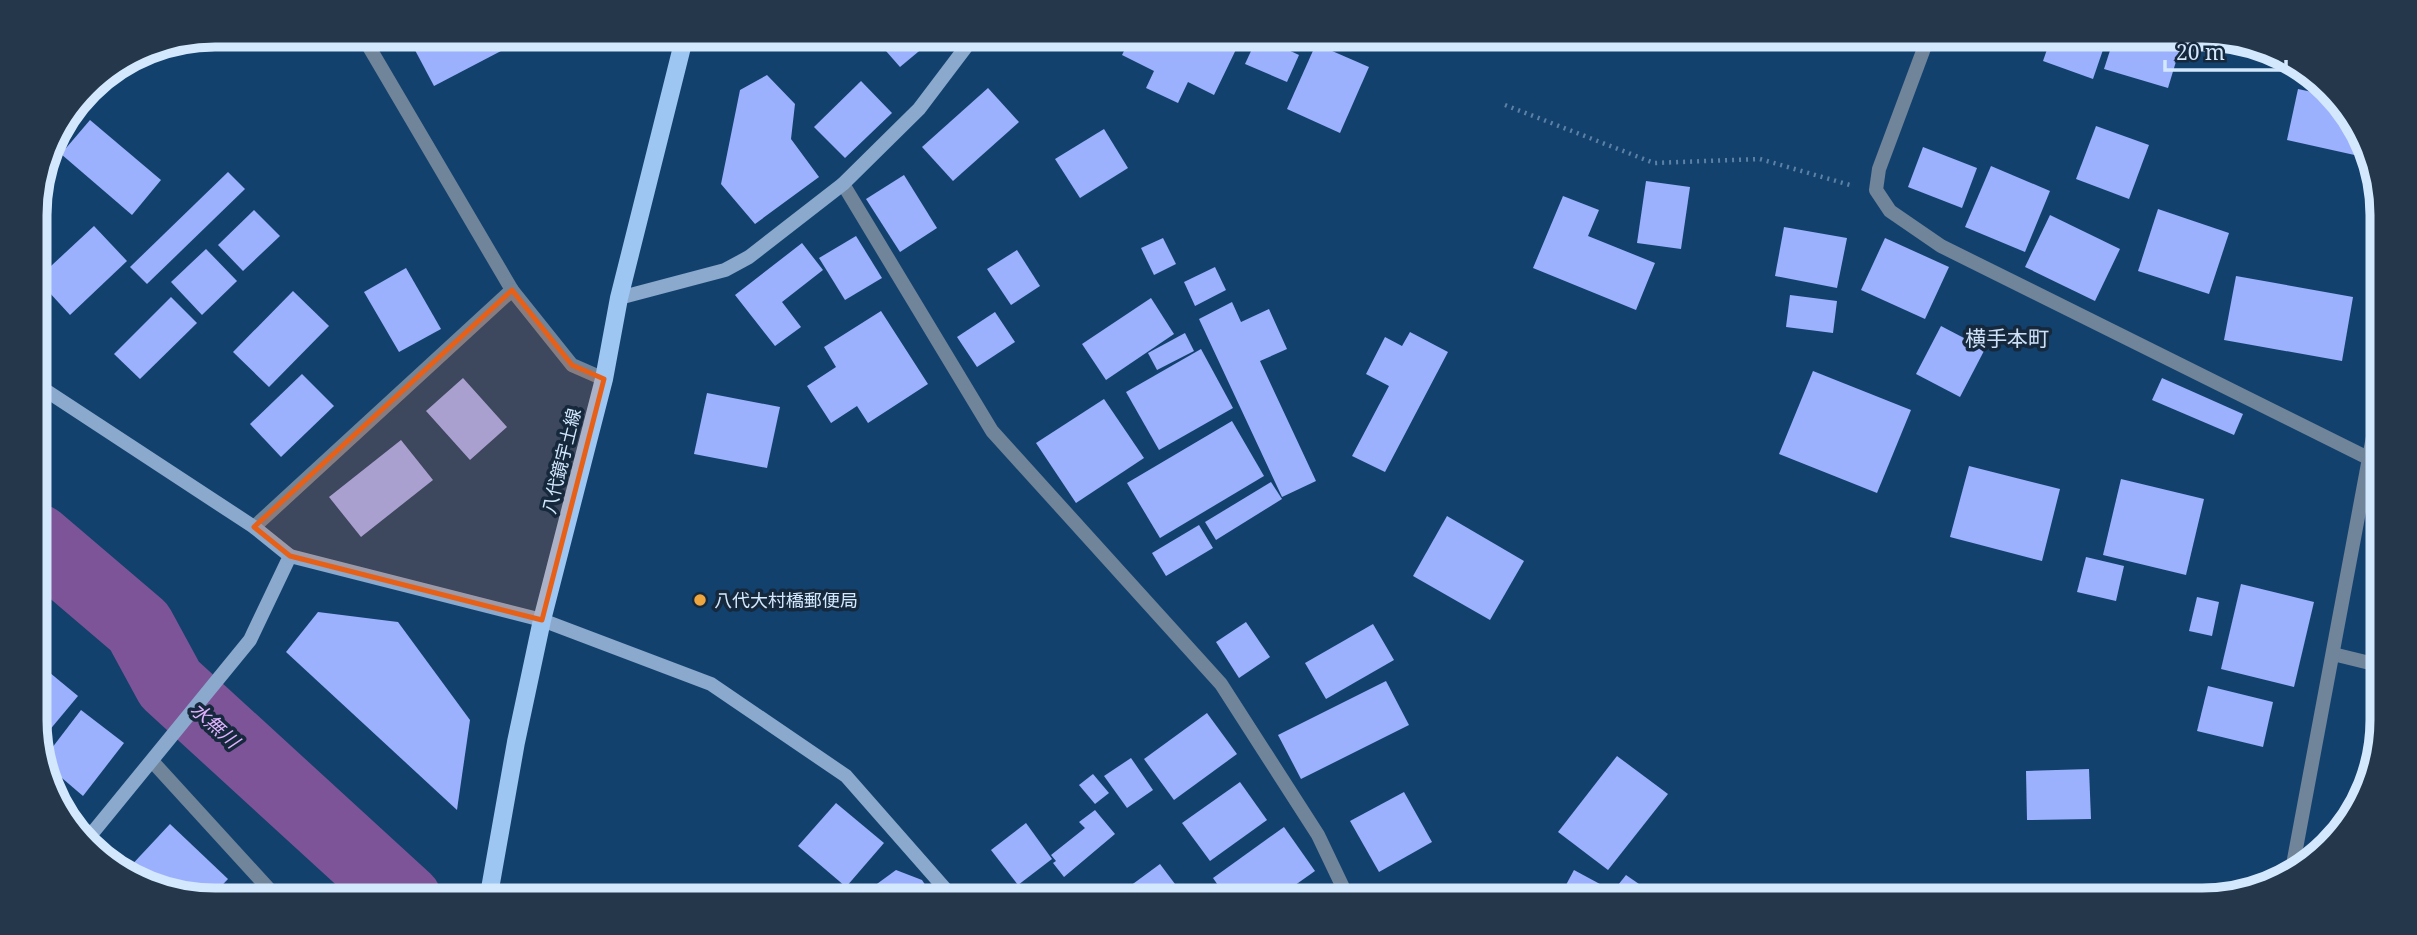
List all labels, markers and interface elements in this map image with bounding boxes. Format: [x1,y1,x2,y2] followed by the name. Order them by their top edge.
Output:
[2165,28,2286,72] scale bar
[2176,38,2225,66] text: 20 m
[1965,324,2049,352] district label: 横手本町
[536,406,586,516] street label: 八代鏡宇土線
[714,588,858,612] place label: 八代大村橋郵便局
[692,592,708,608] marker: 八代大村橋郵便局
[185,696,246,755] water label: 水無川

